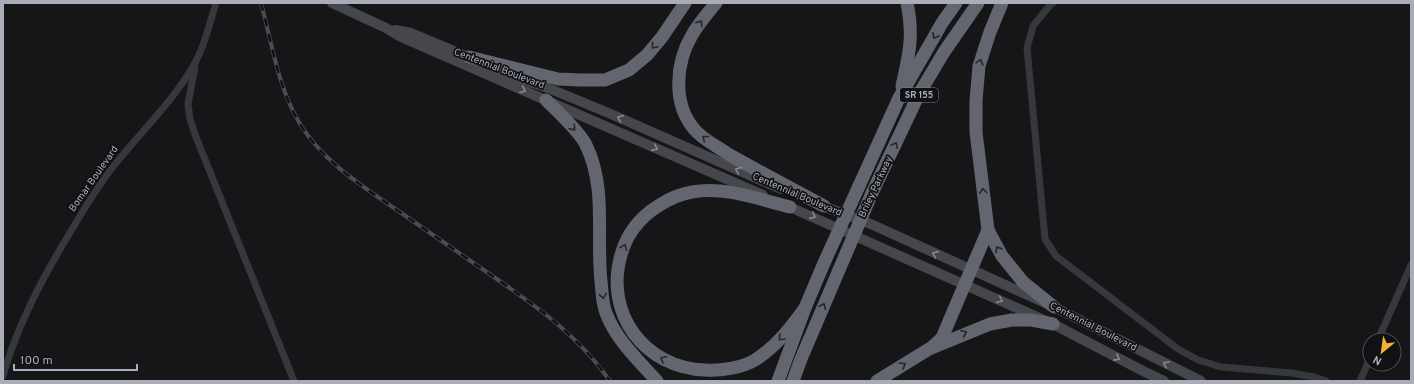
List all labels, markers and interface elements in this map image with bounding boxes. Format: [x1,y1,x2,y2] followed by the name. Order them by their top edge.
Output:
[695,20,702,27] one-way arrow
[932,32,939,39] one-way arrow
[652,42,659,49] one-way arrow
[452,46,546,92] street label: Centennial Boulevard
[975,59,984,66] one-way arrow
[519,85,526,93] one-way arrow
[900,88,938,102] road number: SR 155
[616,115,624,123] one-way arrow
[568,124,575,131] one-way arrow
[703,136,710,143] one-way arrow
[890,142,898,150] one-way arrow
[650,143,658,151] one-way arrow
[66,144,122,214] street label: Bomar Boulevard
[856,154,896,220] street label: Briley Parkway
[735,167,742,175] one-way arrow
[750,170,844,220] street label: Centennial Boulevard
[979,188,988,194] one-way arrow
[809,212,816,220] one-way arrow
[619,244,627,251] one-way arrow
[995,246,1002,253] one-way arrow
[932,251,940,259] one-way arrow
[598,293,606,299] one-way arrow
[996,295,1004,303] one-way arrow
[1047,299,1139,355] street label: Centennial Boulevard
[819,302,827,309] one-way arrow
[961,330,968,338] one-way arrow
[1362,332,1402,372] north arrow
[778,333,785,341] one-way arrow
[14,346,137,372] scale bar
[1371,352,1384,368] text: N
[20,353,53,369] text: 100 m
[1112,353,1120,360] one-way arrow
[660,356,667,364] one-way arrow
[1162,361,1170,369] one-way arrow
[899,363,906,370] one-way arrow

